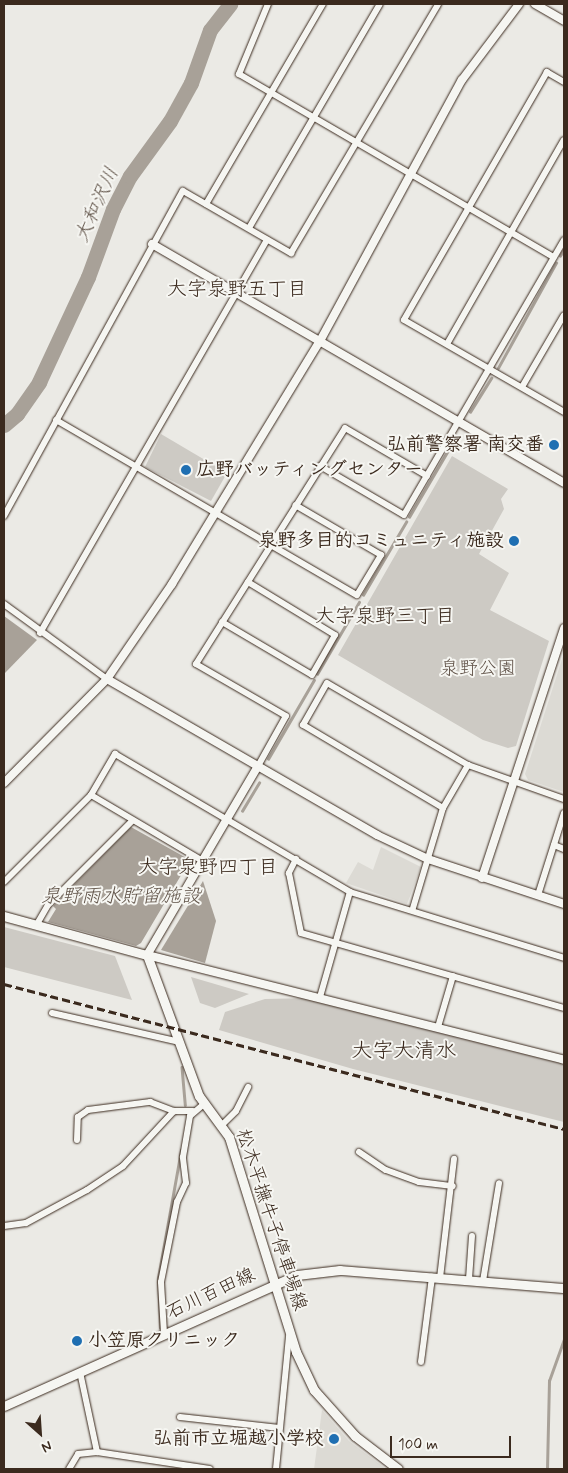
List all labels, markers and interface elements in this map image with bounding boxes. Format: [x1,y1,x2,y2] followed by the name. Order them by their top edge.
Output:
[70,164,124,246] water label: 大和沢川
[167,277,307,301] district label: 大字泉野五丁目
[387,434,544,456] place label: 弘前警察署 南交番
[548,439,560,451] marker: 弘前警察署 南交番
[196,459,424,481] place label: 広野バッティングセンター
[180,464,192,476] marker: 広野バッティングセンター
[257,530,504,552] place label: 泉野多目的コミュニティ施設
[508,535,520,547] marker: 泉野多目的コミュニティ施設
[315,604,455,628] district label: 大字泉野三丁目
[440,658,516,680] park label: 泉野公園
[138,855,278,879] district label: 大字泉野四丁目
[41,884,201,908] water label: 泉野雨水貯留施設
[352,1038,456,1064] district label: 大字大清水
[231,1126,311,1314] street label: 松木平撫牛子停車場線
[163,1264,259,1324] street label: 石川百田線
[88,1330,240,1352] place label: 小笠原クリニック
[70,1334,84,1348] marker: 小笠原クリニック
[15,1408,65,1458] north arrow
[393,1426,514,1458] scale bar
[153,1428,324,1450] place label: 弘前市立堀越小学校
[328,1433,340,1445] marker: 弘前市立堀越小学校
[398,1435,438,1455] text: 100 m
[38,1436,55,1457] text: N

